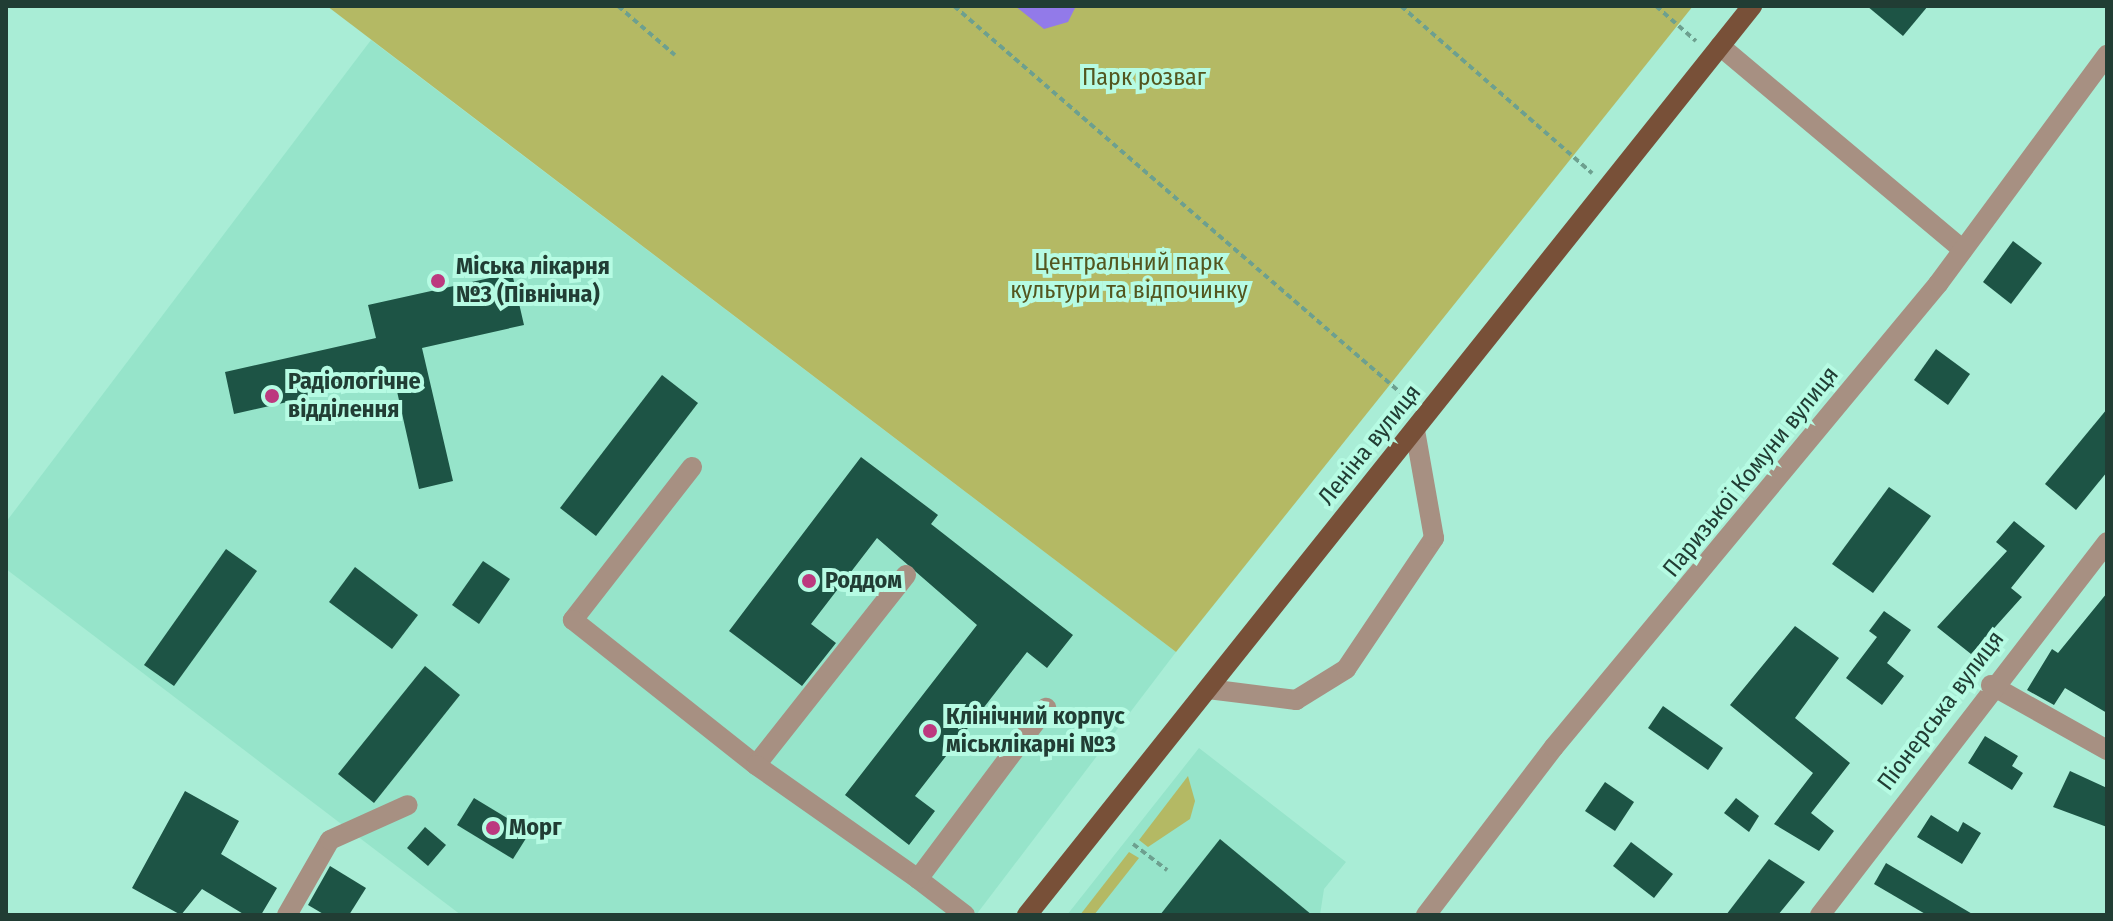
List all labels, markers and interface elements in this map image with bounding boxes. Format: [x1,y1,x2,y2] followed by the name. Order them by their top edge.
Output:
[1082,64,1206,92] park label: Парк розваг
[1010,249,1248,305] park label: Центральний парк культури та відпочинку
[456,253,610,309] place label: Міська лікарня №3 (Північна)
[427,270,449,292] marker: Міська лікарня №3 (Північна)
[1657,361,1845,583] street label: Паризької Комуни вулиця
[288,368,421,424] place label: Радіологічне відділення
[1313,379,1427,511] street label: Леніна вулиця
[263,387,281,405] marker: Радіологічне відділення
[825,567,902,595] place label: Роддом
[800,572,818,590] marker: Роддом
[1872,626,2010,796] street label: Піонерська вулиця
[946,703,1125,759] place label: Клінічний корпус міськлікарні №3
[921,722,939,740] marker: Клінічний корпус міськлікарні №3
[509,814,562,842] place label: Морг
[484,819,502,837] marker: Морг

